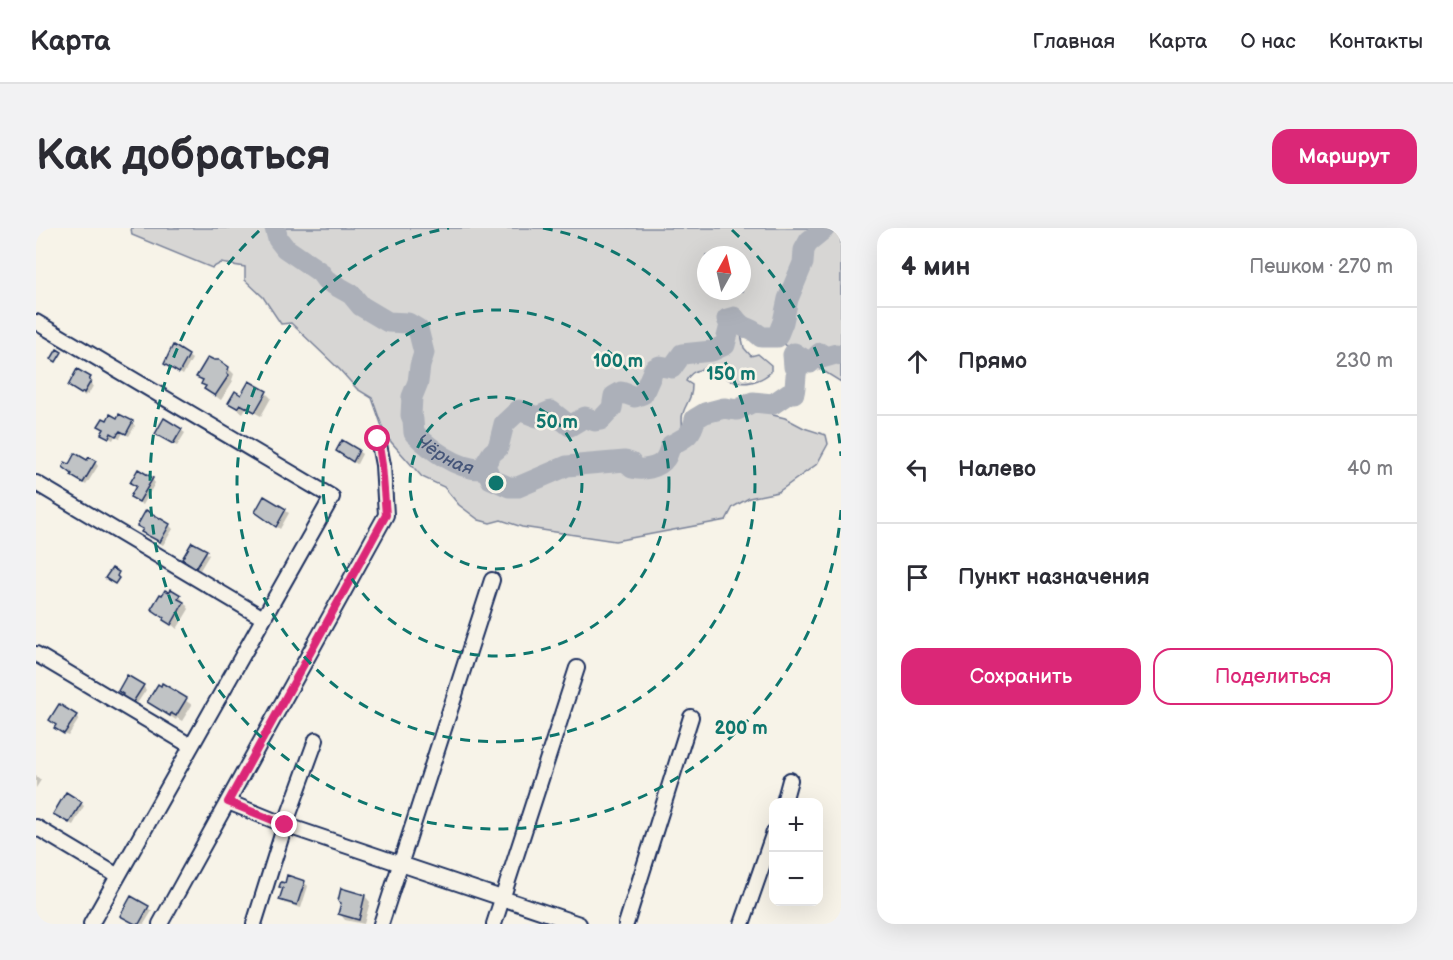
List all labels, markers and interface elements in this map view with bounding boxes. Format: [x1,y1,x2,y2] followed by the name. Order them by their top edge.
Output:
[30,25,110,58] text: Карта
[1032,29,1115,54] text: Главная
[1148,29,1207,54] text: Карта
[1240,29,1296,54] text: О нас
[1329,29,1423,54] text: Контакты
[1272,129,1417,184] button: Маршрут
[36,131,331,182] text: Как добраться
[697,246,751,300] north arrow
[901,252,970,283] text: 4 мин
[1249,255,1393,279] text: Пешком · 270 m
[901,345,934,378] icon: ahead
[958,348,1027,375] text: Прямо
[1336,349,1393,373] text: 230 m
[593,351,643,372] text: 100 m
[706,364,756,385] text: 150 m
[536,412,578,433] text: 50 m
[364,425,390,451] route start
[412,430,476,479] water label: Чёрная
[901,453,934,486] icon: left
[958,456,1036,483] text: Налево
[1347,457,1393,481] text: 40 m
[486,473,506,493] centre of rings
[901,561,934,594] icon: arrive
[958,564,1150,591] text: Пункт назначения
[901,648,1141,705] button: Сохранить
[1153,648,1393,705] button: Поделиться
[714,718,768,739] text: 200 m
[769,798,823,906] map controls
[769,798,823,852] button: +
[271,811,297,837] route end
[769,852,823,906] button: −

